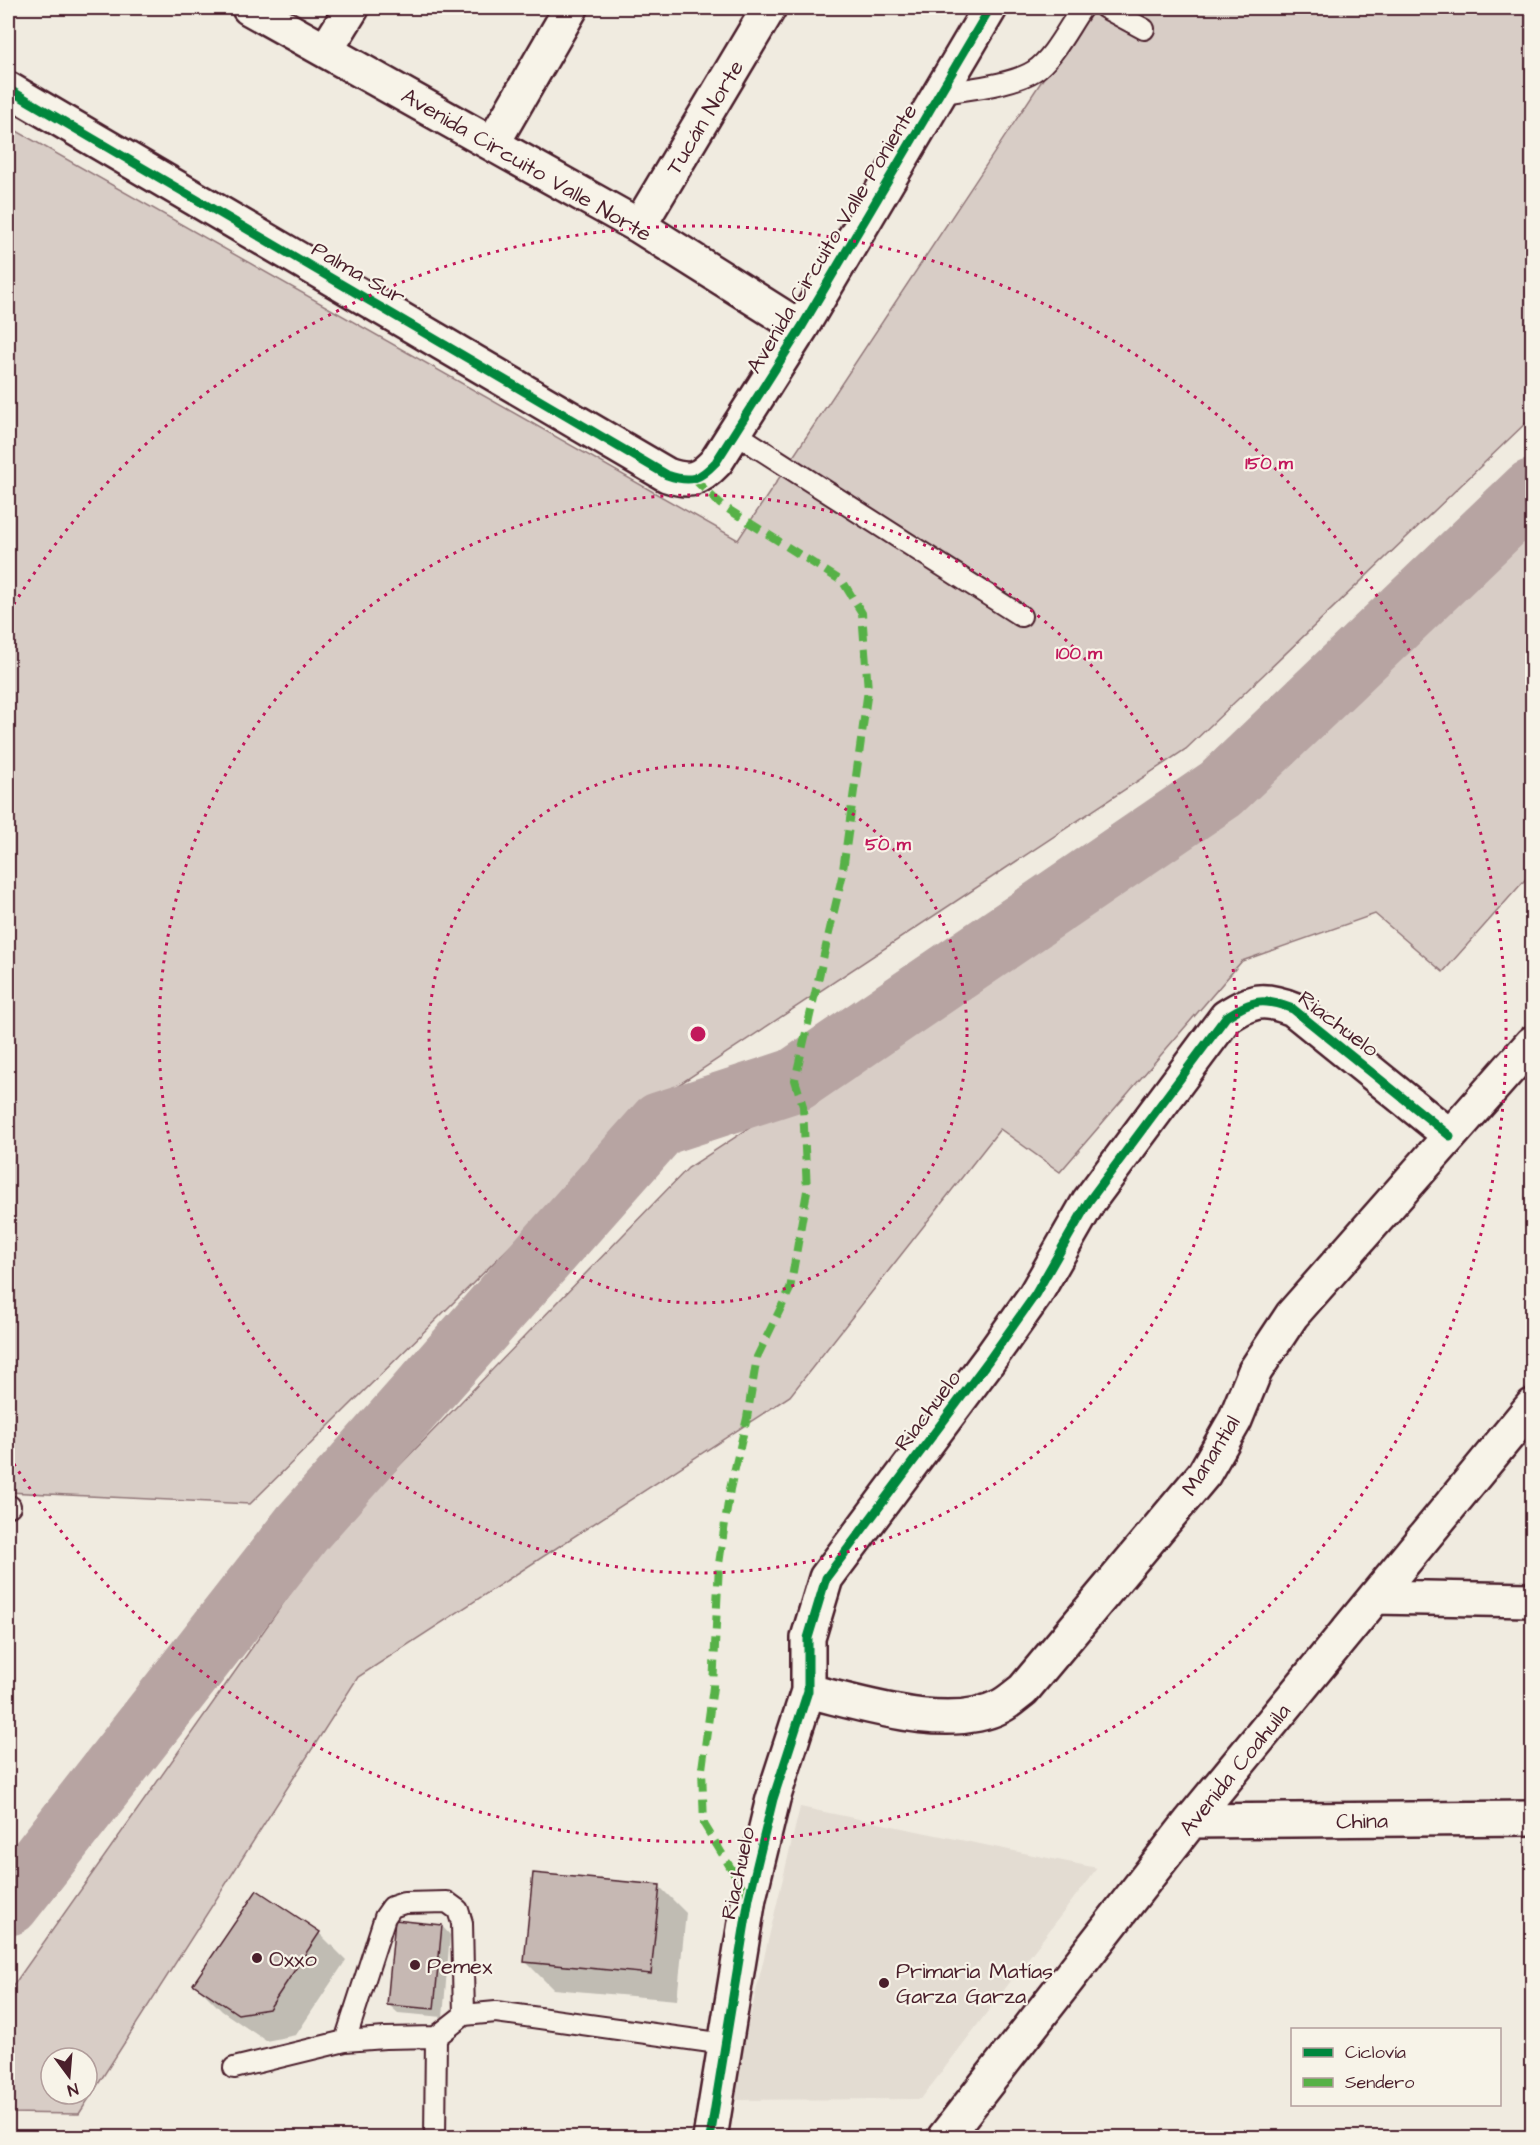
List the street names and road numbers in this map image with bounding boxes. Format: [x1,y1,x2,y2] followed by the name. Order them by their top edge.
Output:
[659,54,752,181] street label: Tucán Norte
[395,81,657,250] street label: Avenida Circuito Valle Norte
[739,98,925,379] street label: Avenida Circuito Valle Poniente
[306,234,411,313] street label: Palma Sur
[1291,984,1385,1065] street label: Riachuelo
[888,1364,969,1458] street label: Riachuelo
[1174,1410,1248,1502] street label: Manantial
[1172,1697,1298,1843] street label: Avenida Coahuila
[1336,1806,1388,1837] street label: China
[714,1824,764,1922] street label: Riachuelo

